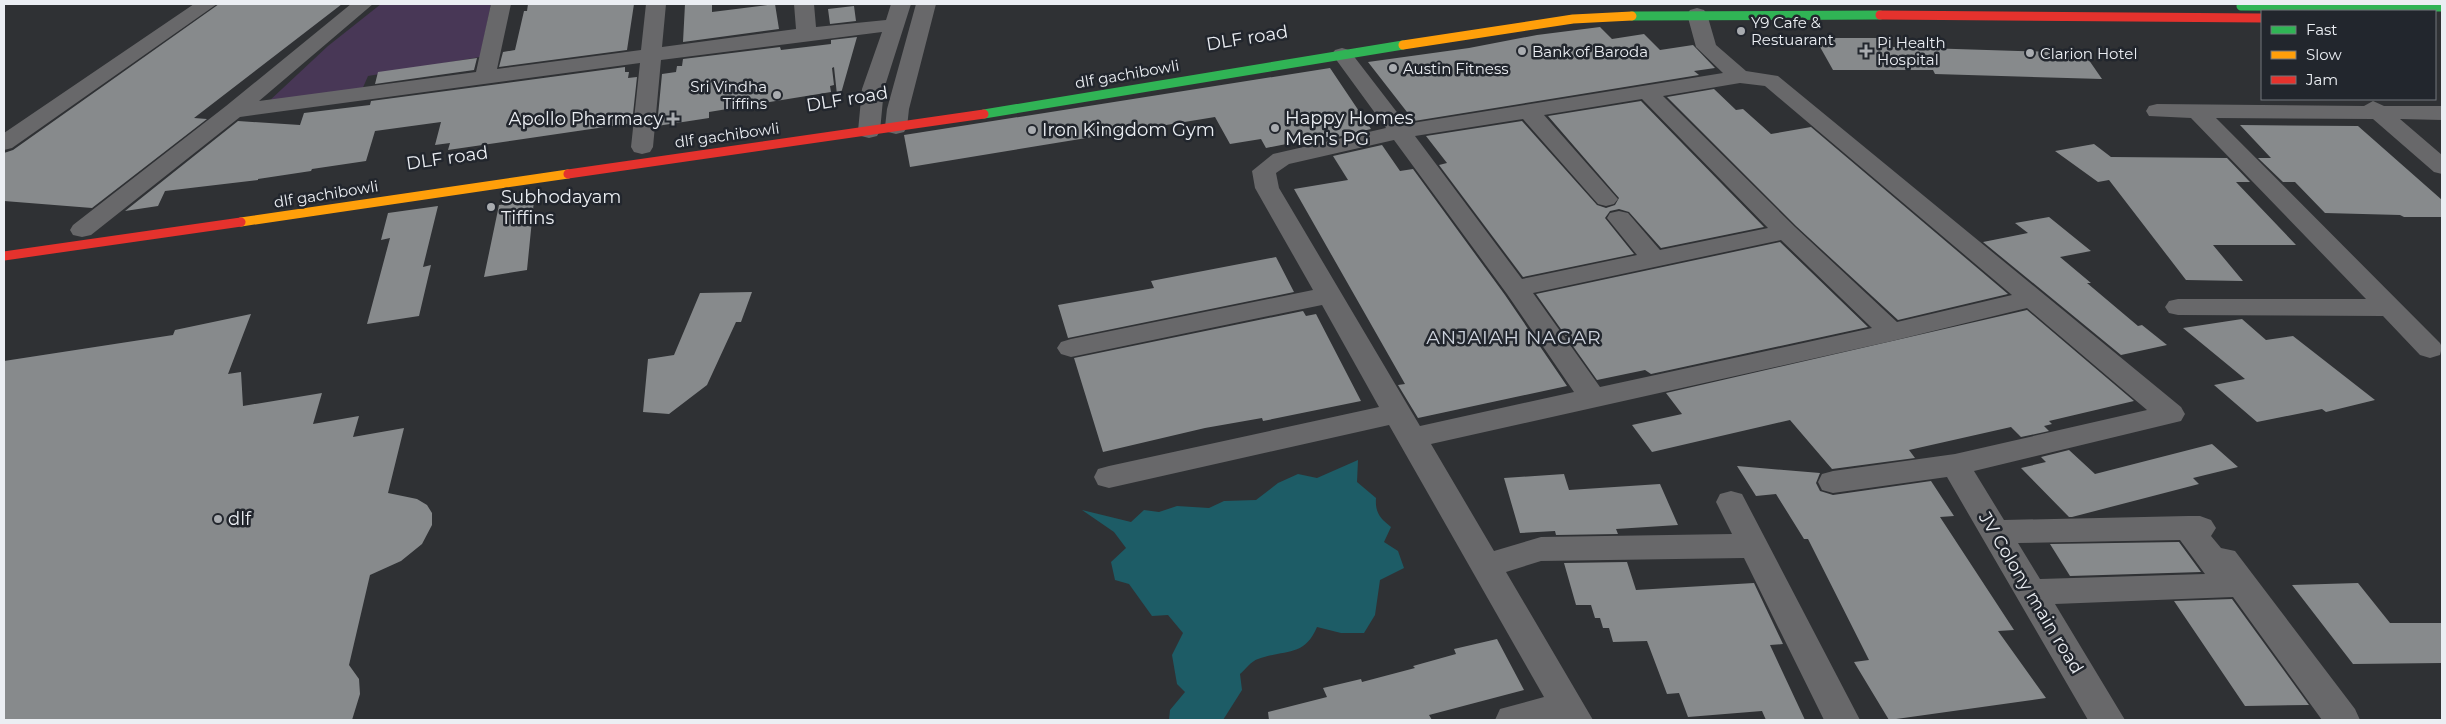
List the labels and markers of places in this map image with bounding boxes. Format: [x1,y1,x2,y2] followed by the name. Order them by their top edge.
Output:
[1751,13,1834,49] place label: Y9 Cafe & Restuarant
[1735,25,1747,37] marker: Y9 Cafe & Restuarant
[1877,33,1946,69] place label: Pi Health Hospital
[1532,42,1648,61] place label: Bank of Baroda
[1859,44,1873,58] marker: Pi Health Hospital
[2040,44,2137,63] place label: Clarion Hotel
[1516,45,1528,57] marker: Bank of Baroda
[2024,47,2036,59] marker: Clarion Hotel
[1403,59,1509,78] place label: Austin Fitness
[1387,62,1399,74] marker: Austin Fitness
[690,77,767,113] place label: Sri Vindha Tiffins
[771,89,783,101] marker: Sri Vindha Tiffins
[1285,107,1414,150] place label: Happy Homes Men's PG
[509,108,663,130] place label: Apollo Pharmacy
[667,113,679,125] marker: Apollo Pharmacy
[1042,119,1215,141] place label: Iron Kingdom Gym
[1269,122,1281,134] marker: Happy Homes Men's PG
[1026,124,1038,136] marker: Iron Kingdom Gym
[501,186,621,229] place label: Subhodayam Tiffins
[485,201,497,213] marker: Subhodayam Tiffins
[228,508,252,530] place label: dlf
[212,513,224,525] marker: dlf

